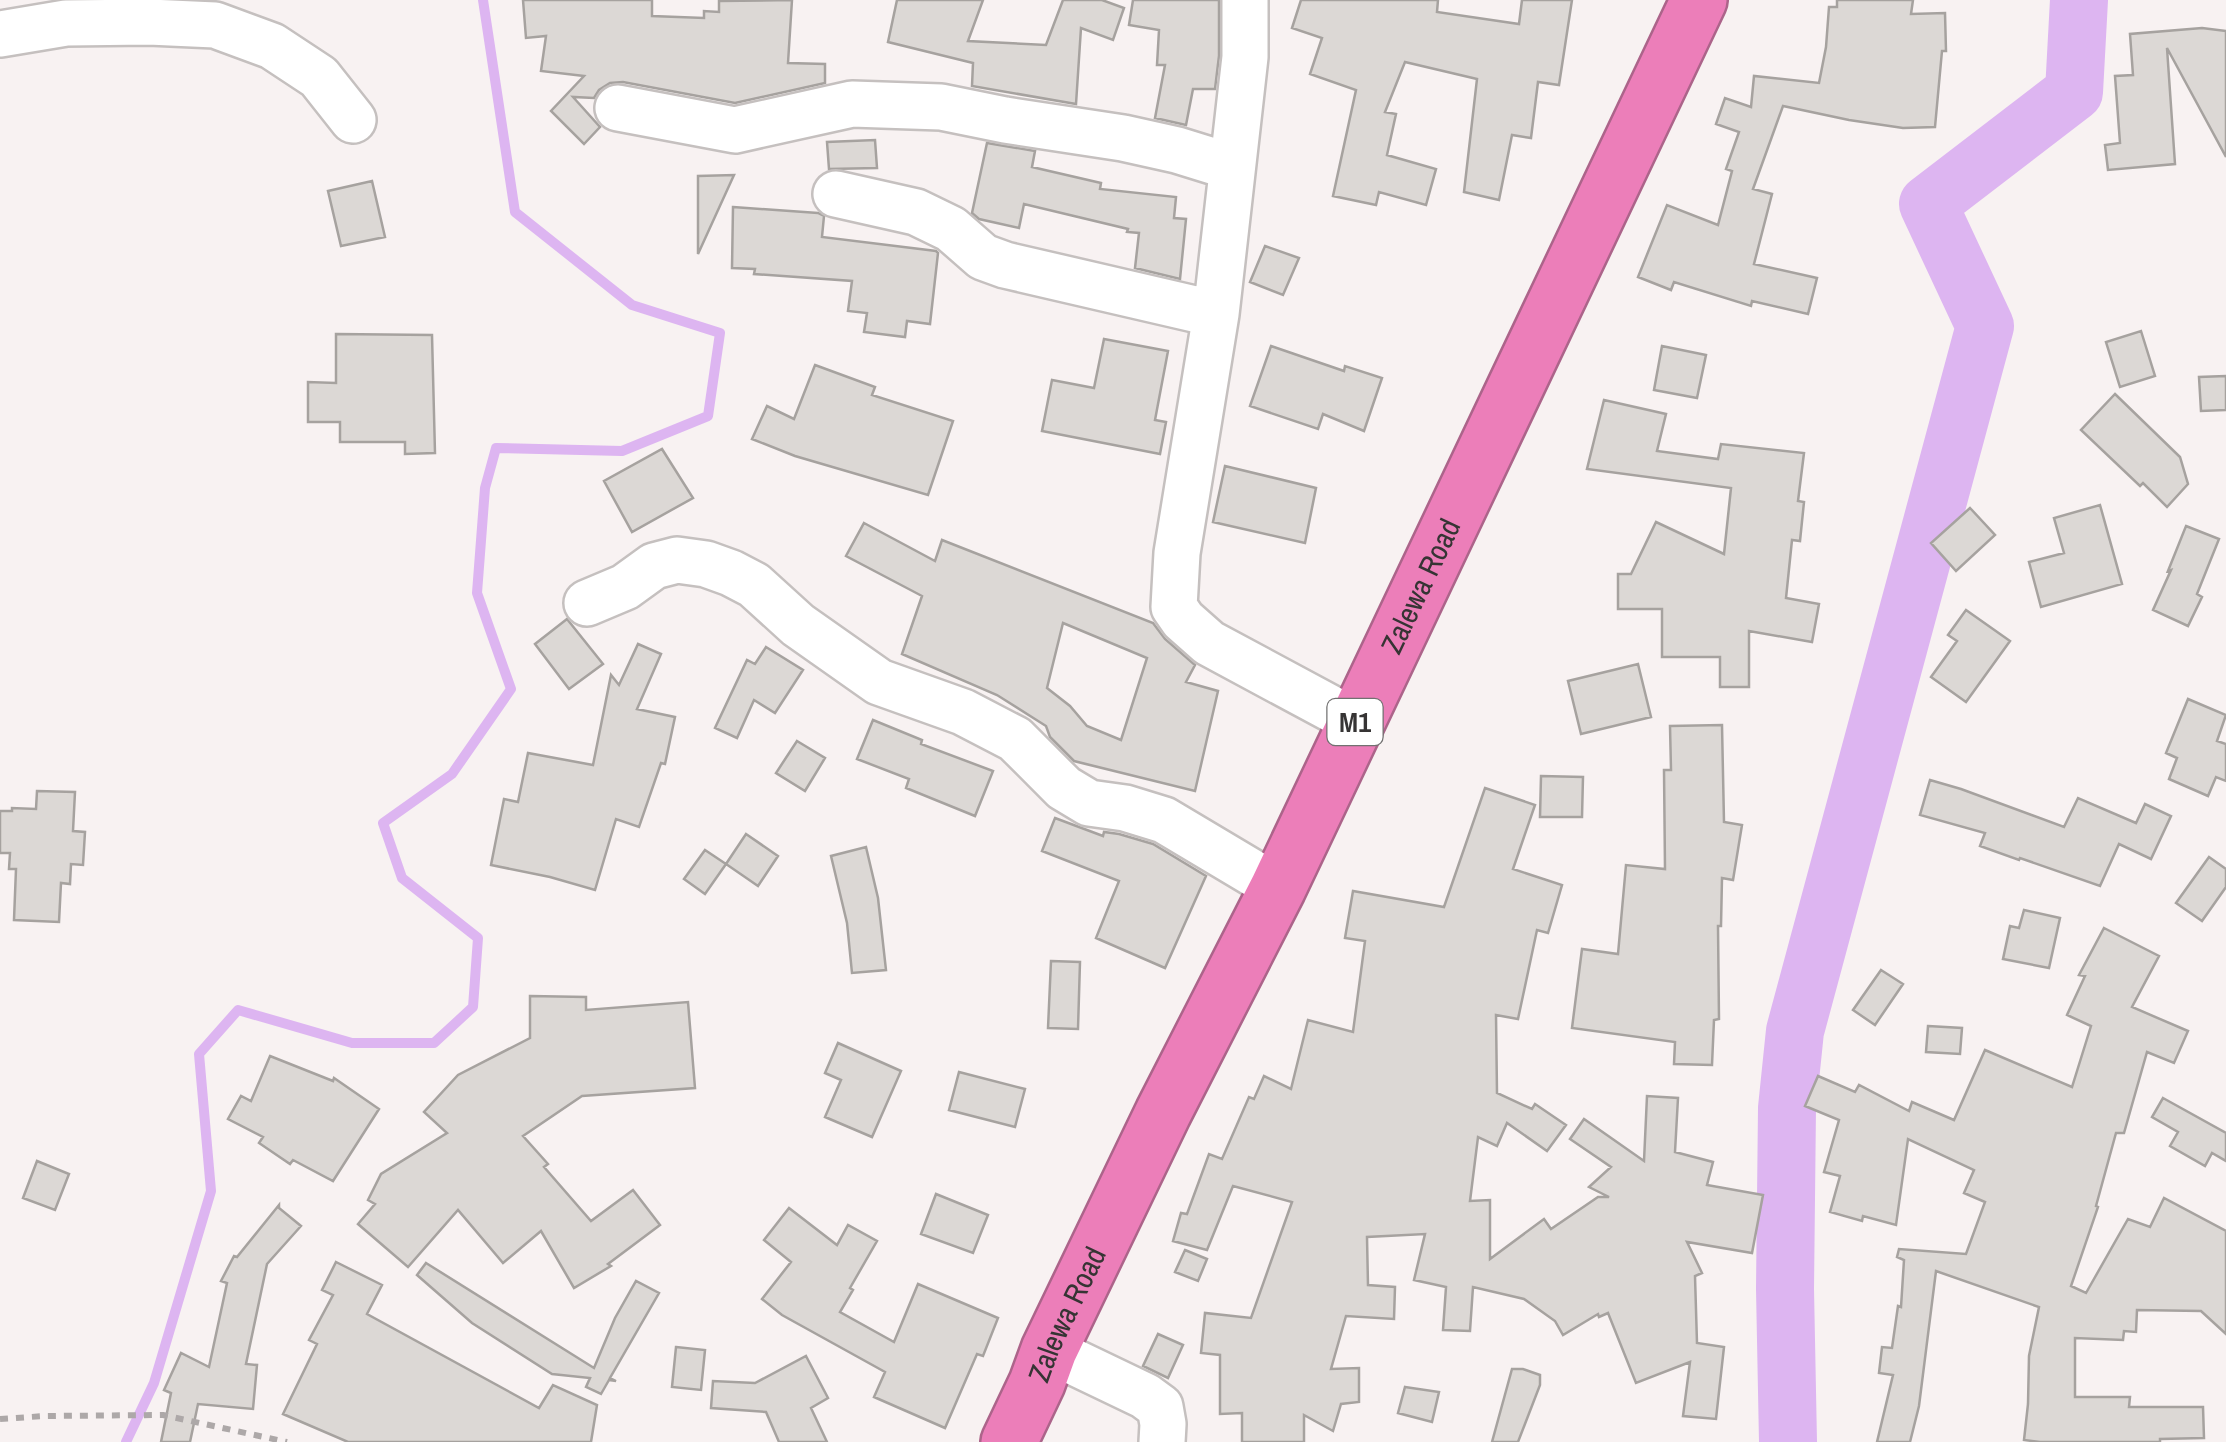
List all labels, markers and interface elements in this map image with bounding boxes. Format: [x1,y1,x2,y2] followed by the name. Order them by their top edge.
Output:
[1371,512,1469,660] street label: Zalewa Road
[1328,699,1382,745] road number: M1
[1018,1240,1115,1387] street label: Zalewa Road

